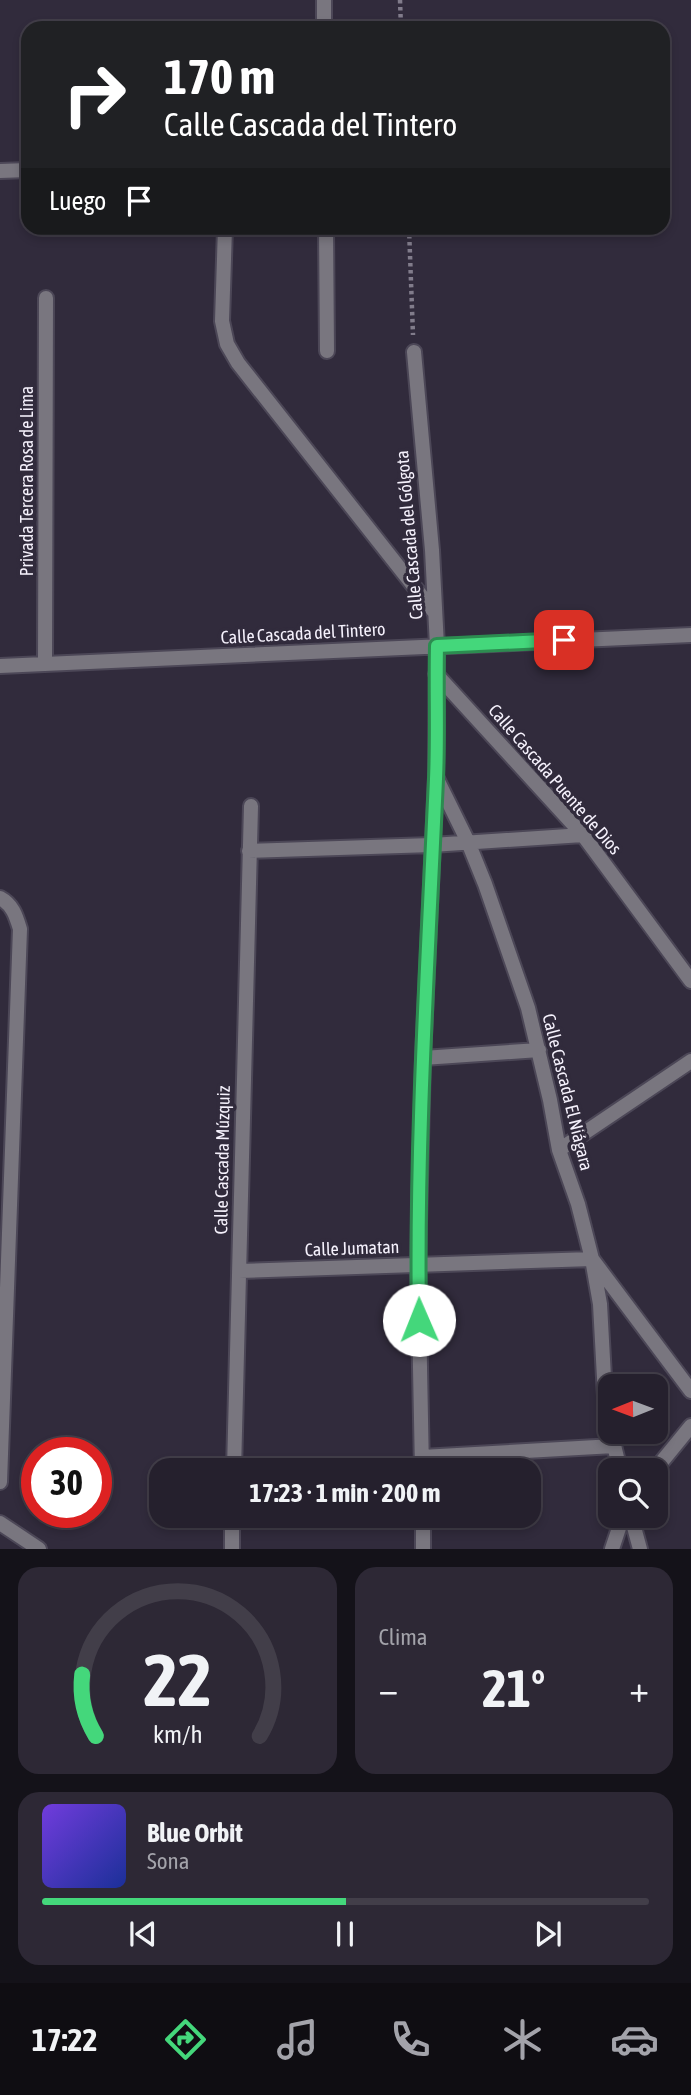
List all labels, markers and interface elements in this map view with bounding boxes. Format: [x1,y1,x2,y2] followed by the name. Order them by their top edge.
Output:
[164,48,275,104] text: 170 m
[49,49,140,140] icon: right
[164,106,457,143] text: Calle Cascada del Tintero
[120,182,158,220] icon: arrive
[49,186,106,216] text: Luego
[16,386,37,576] street label: Privada Tercera Rosa de Lima
[391,450,427,620] street label: Calle Cascada del Gólgota
[534,610,594,670] pin
[220,618,386,648] street label: Calle Cascada del Tintero
[545,621,583,659] icon: arrive
[484,700,626,858] street label: Calle Cascada Puente de Dios
[538,1011,598,1173] street label: Calle Cascada El Niágara
[210,1085,234,1234] street label: Calle Cascada Múzquiz
[304,1236,400,1260] street label: Calle Jumatan
[382,1283,456,1357] position arrow
[598,1374,668,1444] north arrow
[598,1374,668,1528] map controls
[21,1437,112,1528] speed limit sign: 30
[598,1458,668,1528] button: search
[250,1478,440,1508] text: 17:23 · 1 min · 200 m
[379,1624,428,1650] text: Clima
[143,1639,211,1722] text: 22
[482,1658,545,1718] text: 21°
[379,1667,398,1710] text: −
[629,1667,649,1710] text: +
[152,1720,202,1748] text: km/h
[147,1818,243,1848] text: Blue Orbit
[147,1848,189,1874] text: Sona
[124,1915,162,1953] icon: previous
[326,1915,364,1953] icon: pause
[529,1915,567,1953] icon: next
[161,2015,210,2064] icon: directions
[273,2015,322,2064] icon: music
[386,2015,435,2064] icon: phone
[498,2015,547,2064] icon: climate
[610,2015,659,2064] icon: car
[32,2021,98,2058] text: 17:22

